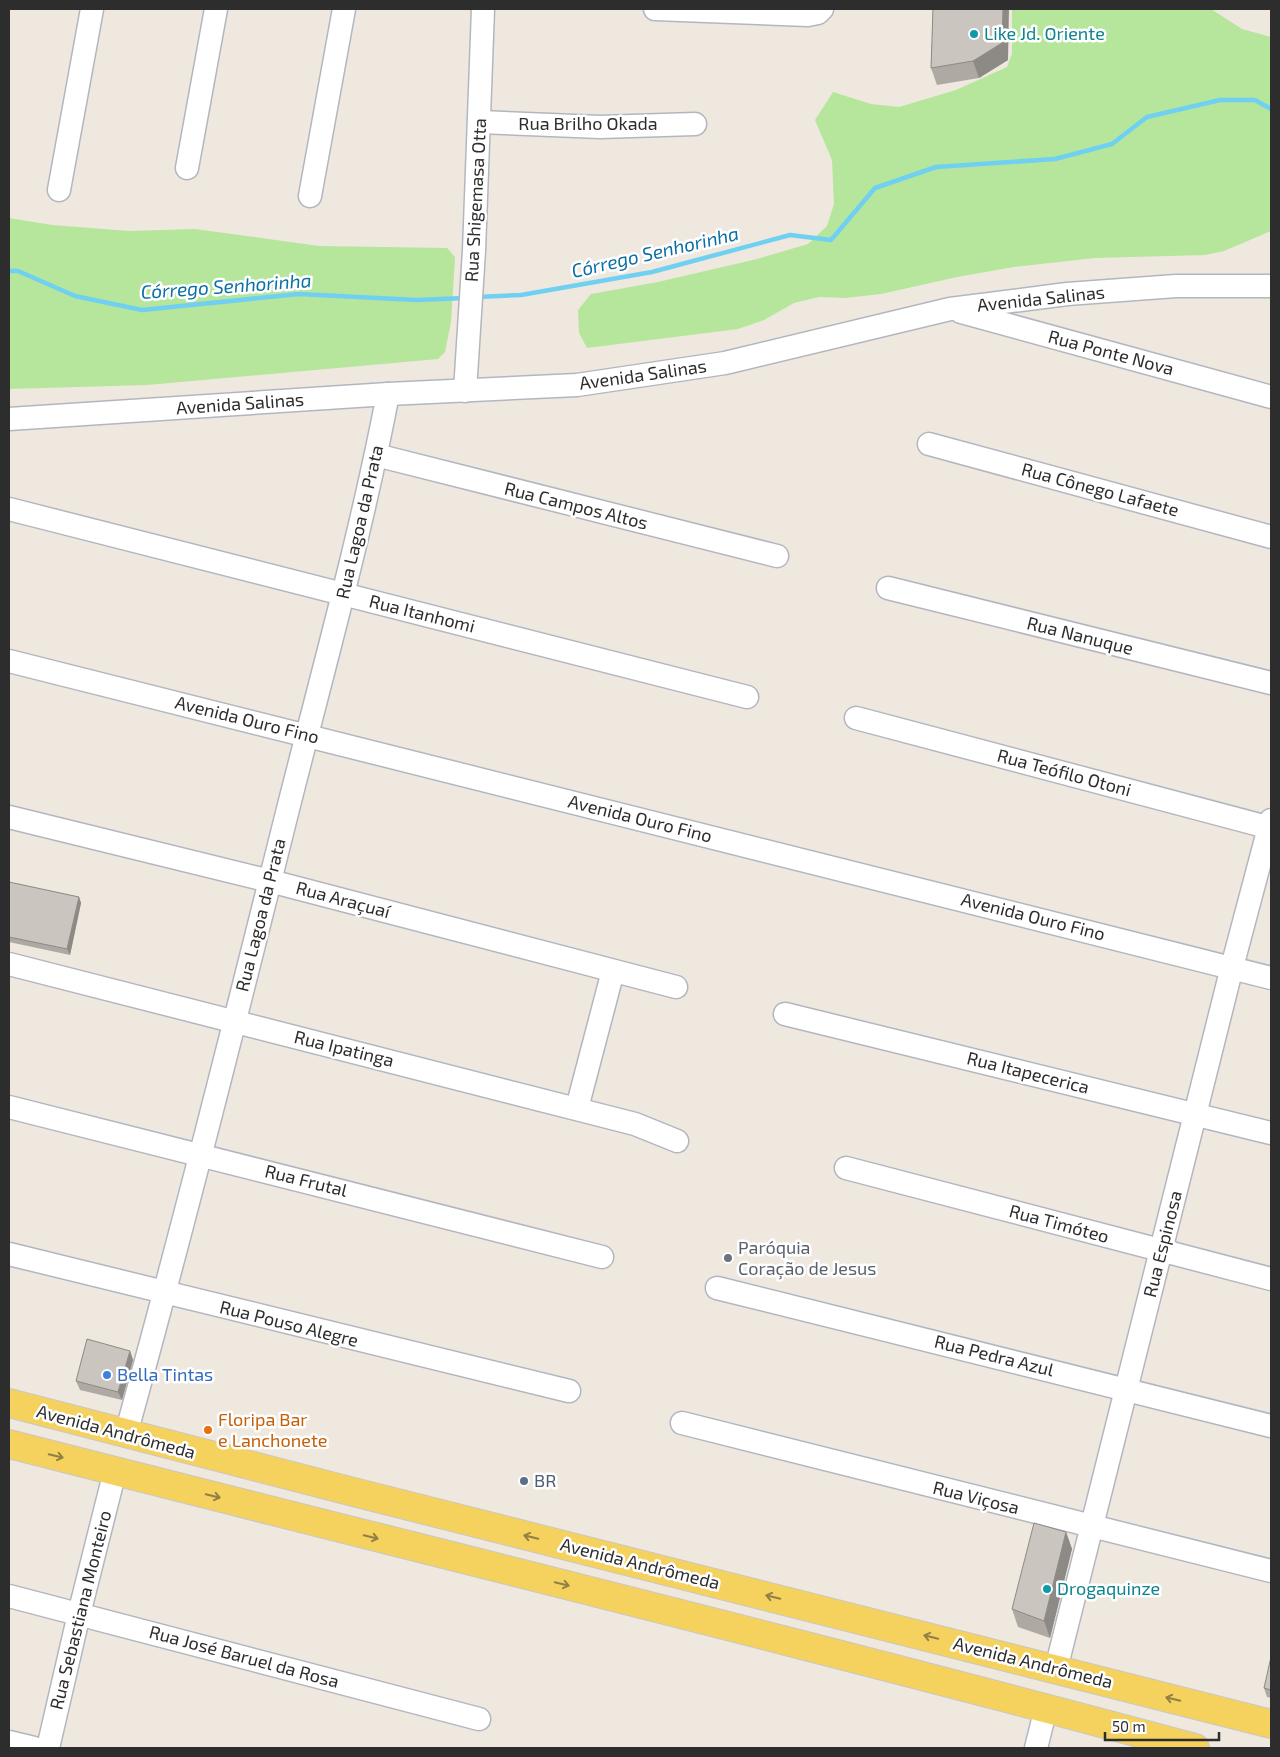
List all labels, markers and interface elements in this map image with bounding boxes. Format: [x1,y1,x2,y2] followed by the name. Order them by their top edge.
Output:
[984,22,1105,44] place label: Like Jd. Oriente
[968,28,980,40] marker: Like Jd. Oriente
[518,112,658,134] street label: Rua Brilho Okada
[460,117,490,283] street label: Rua Shigemasa Otta
[569,221,741,282] water label: Córrego Senhorinha
[140,268,312,303] water label: Córrego Senhorinha
[976,280,1106,316] street label: Avenida Salinas
[1046,325,1176,379] street label: Rua Ponte Nova
[578,354,708,394] street label: Avenida Salinas
[175,388,305,418] street label: Avenida Salinas
[331,443,387,601] street label: Rua Lagoa da Prata
[1019,457,1181,521] street label: Rua Cônego Lafaete
[502,477,650,534] street label: Rua Campos Altos
[367,589,477,637] street label: Rua Itanhomi
[1025,611,1136,659] street label: Rua Nanuque
[173,691,321,748] street label: Avenida Ouro Fino
[995,744,1134,800] street label: Rua Teófilo Otoni
[566,790,714,847] street label: Avenida Ouro Fino
[230,836,290,994] street label: Rua Lagoa da Prata
[294,876,393,923] street label: Rua Araçuaí
[959,888,1107,945] street label: Avenida Ouro Fino
[292,1025,396,1071] street label: Rua Ipatinga
[965,1046,1092,1098] street label: Rua Itapecerica
[263,1159,350,1201] street label: Rua Frutal
[1138,1188,1186,1299] street label: Rua Espinosa
[1007,1199,1112,1247] street label: Rua Timóteo
[738,1236,876,1280] place label: Paróquia Coração de Jesus
[722,1252,734,1264] marker: Paróquia Coração de Jesus
[218,1295,361,1351] street label: Rua Pouso Alegre
[932,1330,1057,1381] street label: Rua Pedra Azul
[117,1363,213,1385] place label: Bella Tintas
[101,1369,113,1381] marker: Bella Tintas
[34,1399,198,1463] street label: Avenida Andrômeda
[218,1408,327,1451] place label: Floripa Bar e Lanchonete
[202,1424,214,1436] marker: Floripa Bar e Lanchonete
[48,1452,64,1461] one-way arrow
[534,1469,556,1491] place label: BR
[518,1475,530,1487] marker: BR
[931,1476,1022,1519] street label: Rua Viçosa
[205,1492,221,1501] one-way arrow
[45,1508,115,1712] street label: Rua Sebastiana Monteiro
[523,1532,539,1541] one-way arrow
[362,1533,378,1542] one-way arrow
[558,1533,722,1593] street label: Avenida Andrômeda
[1057,1577,1160,1599] place label: Drogaquinze
[554,1580,570,1589] one-way arrow
[1041,1583,1053,1595] marker: Drogaquinze
[766,1592,782,1601] one-way arrow
[147,1620,342,1692] street label: Rua José Baruel da Rosa
[923,1632,939,1641] one-way arrow
[951,1632,1115,1692] street label: Avenida Andrômeda
[1166,1694,1182,1703] one-way arrow
[1105,1710,1219,1742] scale bar
[1112,1717,1146,1735] text: 50 m

